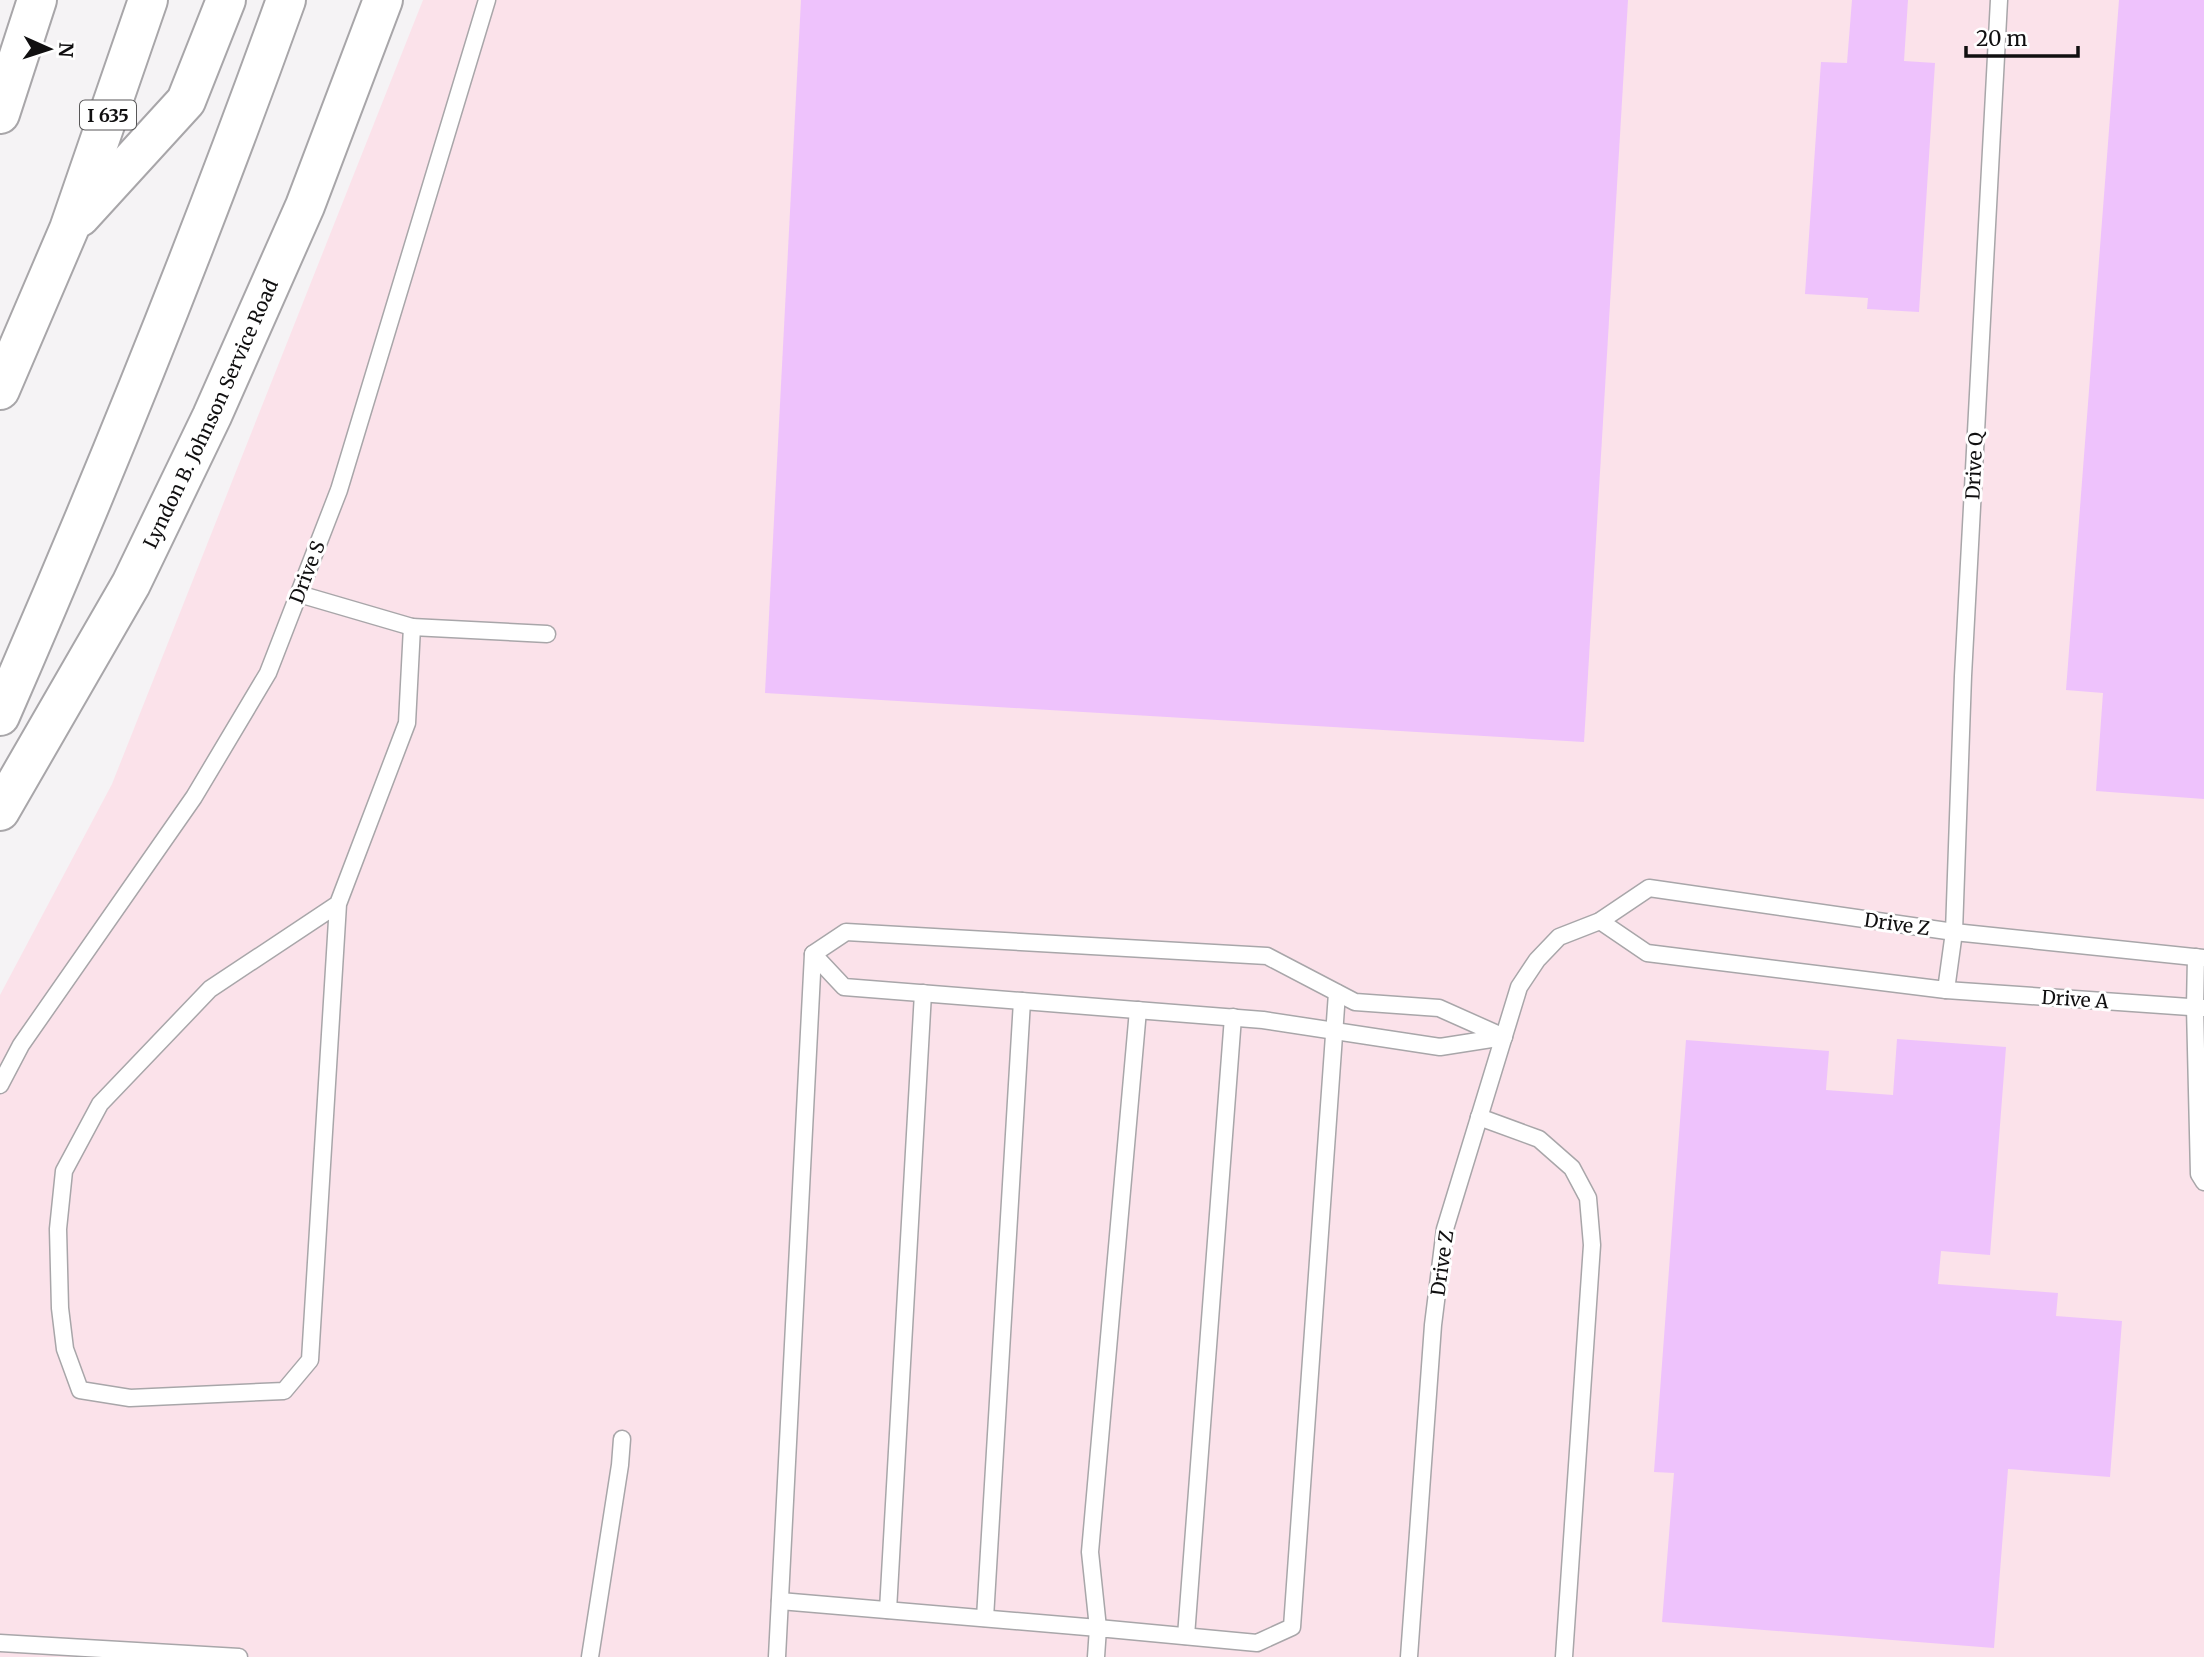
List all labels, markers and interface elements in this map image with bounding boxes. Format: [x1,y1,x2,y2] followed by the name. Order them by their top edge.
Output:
[14,14,84,84] north arrow
[1966,14,2078,58] scale bar
[1976,25,2028,52] text: 20 m
[54,42,78,58] text: N
[80,100,136,130] road number: I 635
[138,276,283,552] street label: Lyndon B. Johnson Service Road
[1960,430,1988,500] street label: Drive Q
[284,537,330,607] street label: Drive S
[1863,908,1931,940] street label: Drive Z
[2041,985,2110,1013] street label: Drive A
[1426,1229,1458,1297] street label: Drive Z

